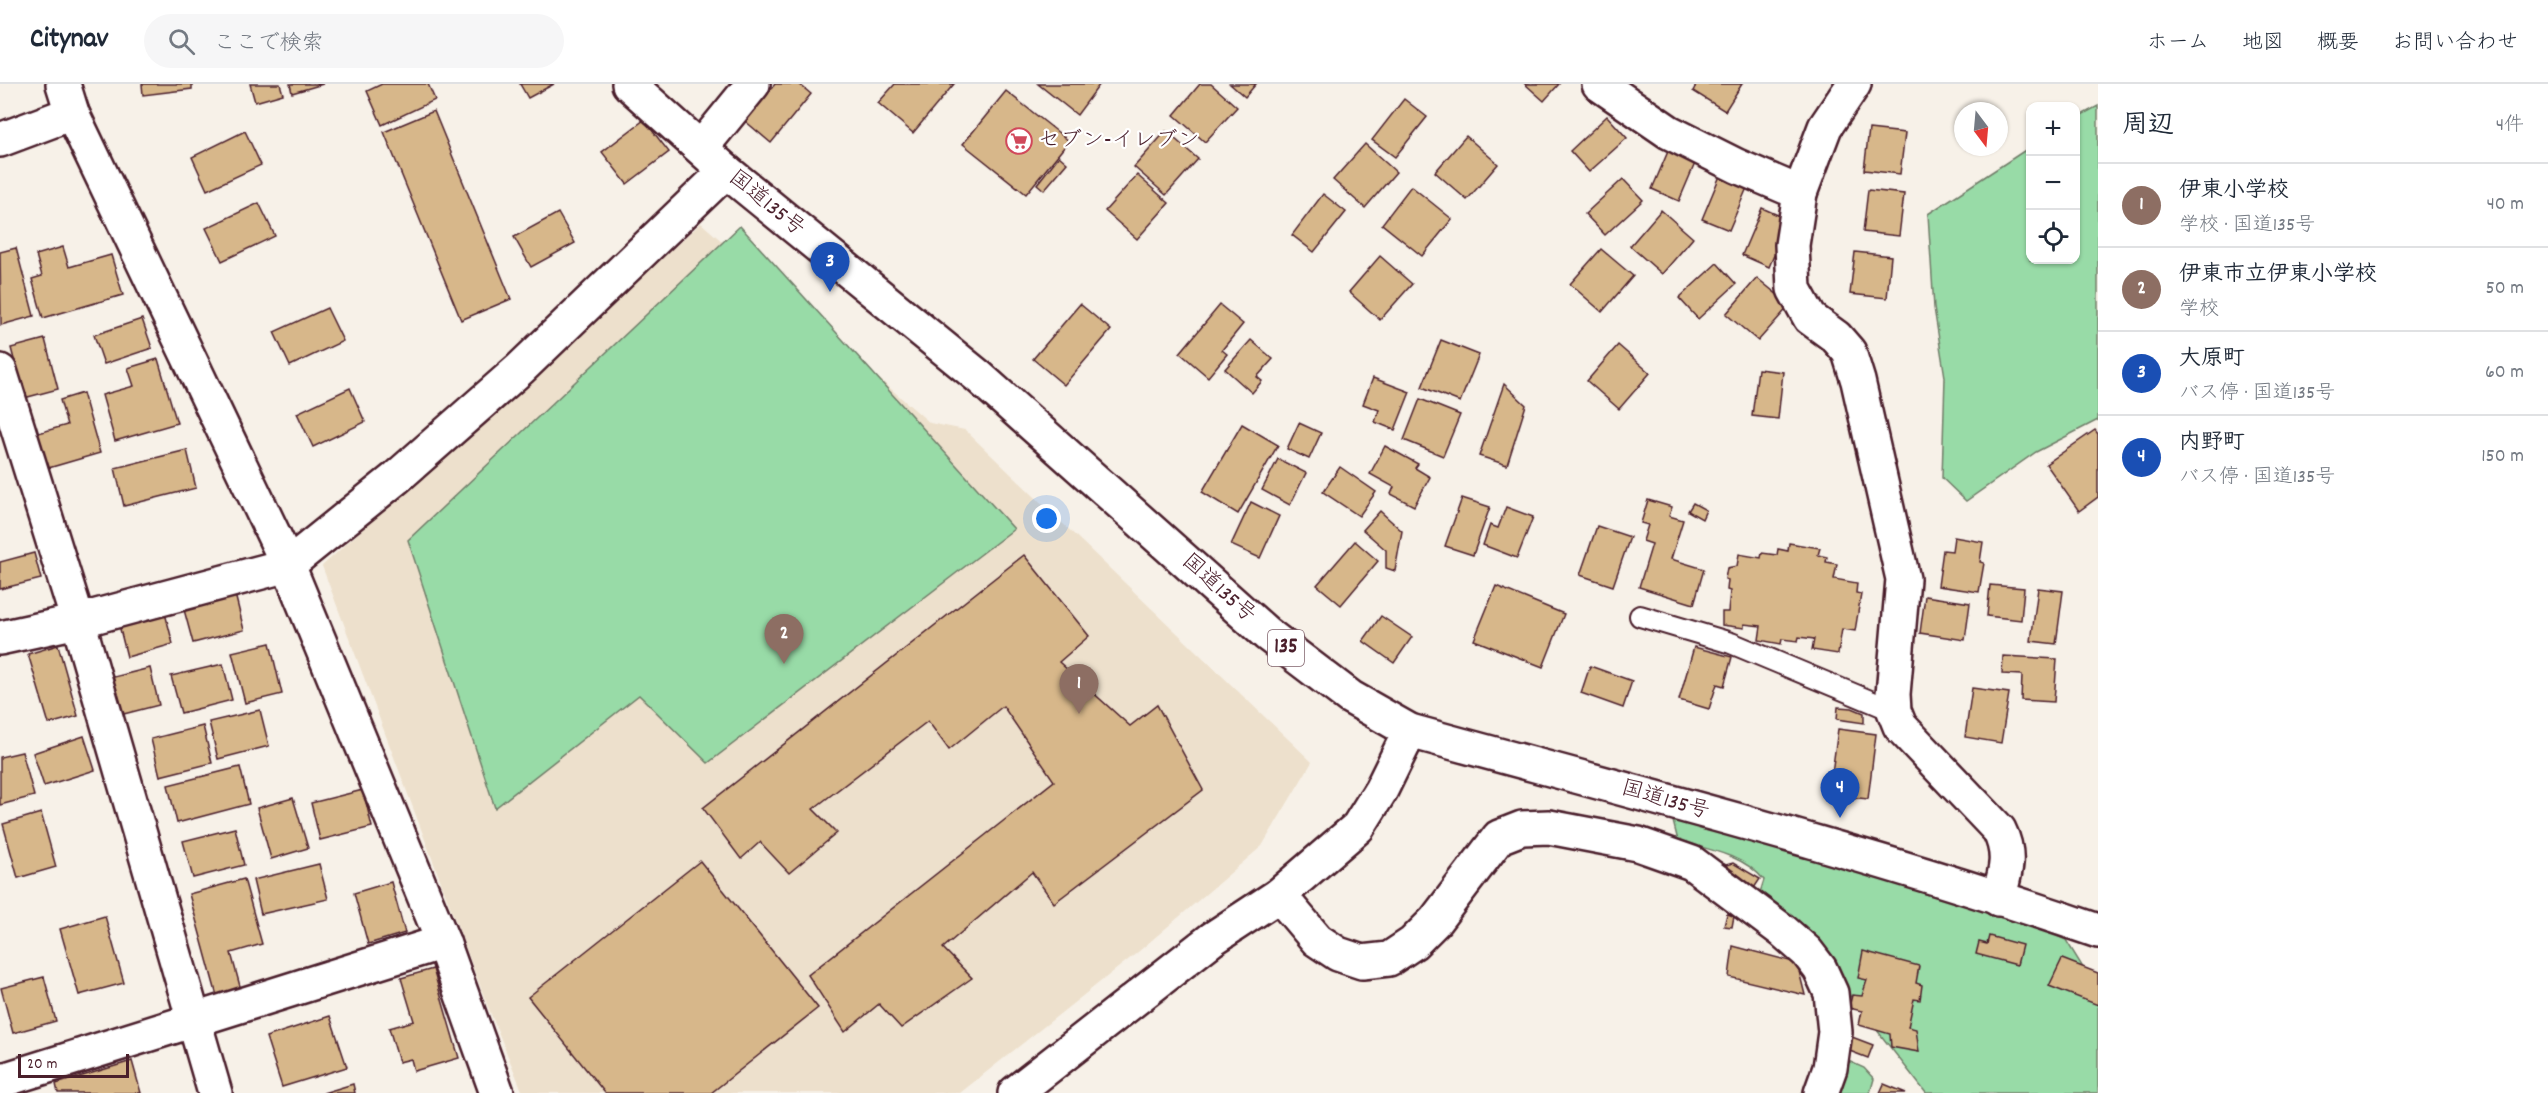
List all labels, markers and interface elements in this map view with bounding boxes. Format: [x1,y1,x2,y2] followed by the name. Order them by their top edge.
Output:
[144,14,564,68] search box
[30,21,108,61] text: Citynav
[165,25,198,58] icon: search
[213,29,323,60] text: ここで検索
[2147,29,2209,59] text: ホーム
[2242,29,2284,59] text: 地図
[2317,29,2359,59] text: 概要
[2392,29,2518,59] text: お問い合わせ
[1954,102,2008,156] north arrow
[2026,102,2080,264] map controls
[2026,102,2080,156] button: +
[2122,108,2174,145] text: 周辺
[2496,112,2524,140] text: 4件
[1004,126,1034,156] supermarket icon: セブン-イレブン
[1038,126,1200,157] place label: セブン-イレブン
[2026,156,2080,210] button: −
[721,163,811,245] street label: 国道135号
[2179,176,2289,207] text: 伊東小学校
[2139,191,2144,219] text: 1
[2486,191,2524,219] text: 40 m
[2026,210,2080,264] button: locate
[2179,212,2315,240] text: 学校 · 国道135号
[810,242,850,292] pin: 3
[2179,260,2377,291] text: 伊東市立伊東小学校
[2137,275,2146,303] text: 2
[2486,275,2524,303] text: 50 m
[2179,296,2219,324] text: 学校
[2179,344,2245,375] text: 大原町
[2137,359,2146,387] text: 3
[2485,359,2524,387] text: 60 m
[2179,380,2335,408] text: バス停 · 国道135号
[2179,428,2245,459] text: 内野町
[2137,443,2146,471] text: 4
[2481,443,2524,471] text: 150 m
[2179,464,2335,492] text: バス停 · 国道135号
[1032,504,1061,533] your location
[1174,547,1262,631] street label: 国道135号
[764,614,804,664] pin: 2
[1268,630,1304,666] road number: 135
[1060,664,1098,714] pin: 1
[1820,768,1860,818] pin: 4
[1617,774,1713,828] street label: 国道135号
[18,1051,129,1078] scale bar
[27,1053,57,1076] text: 20 m

